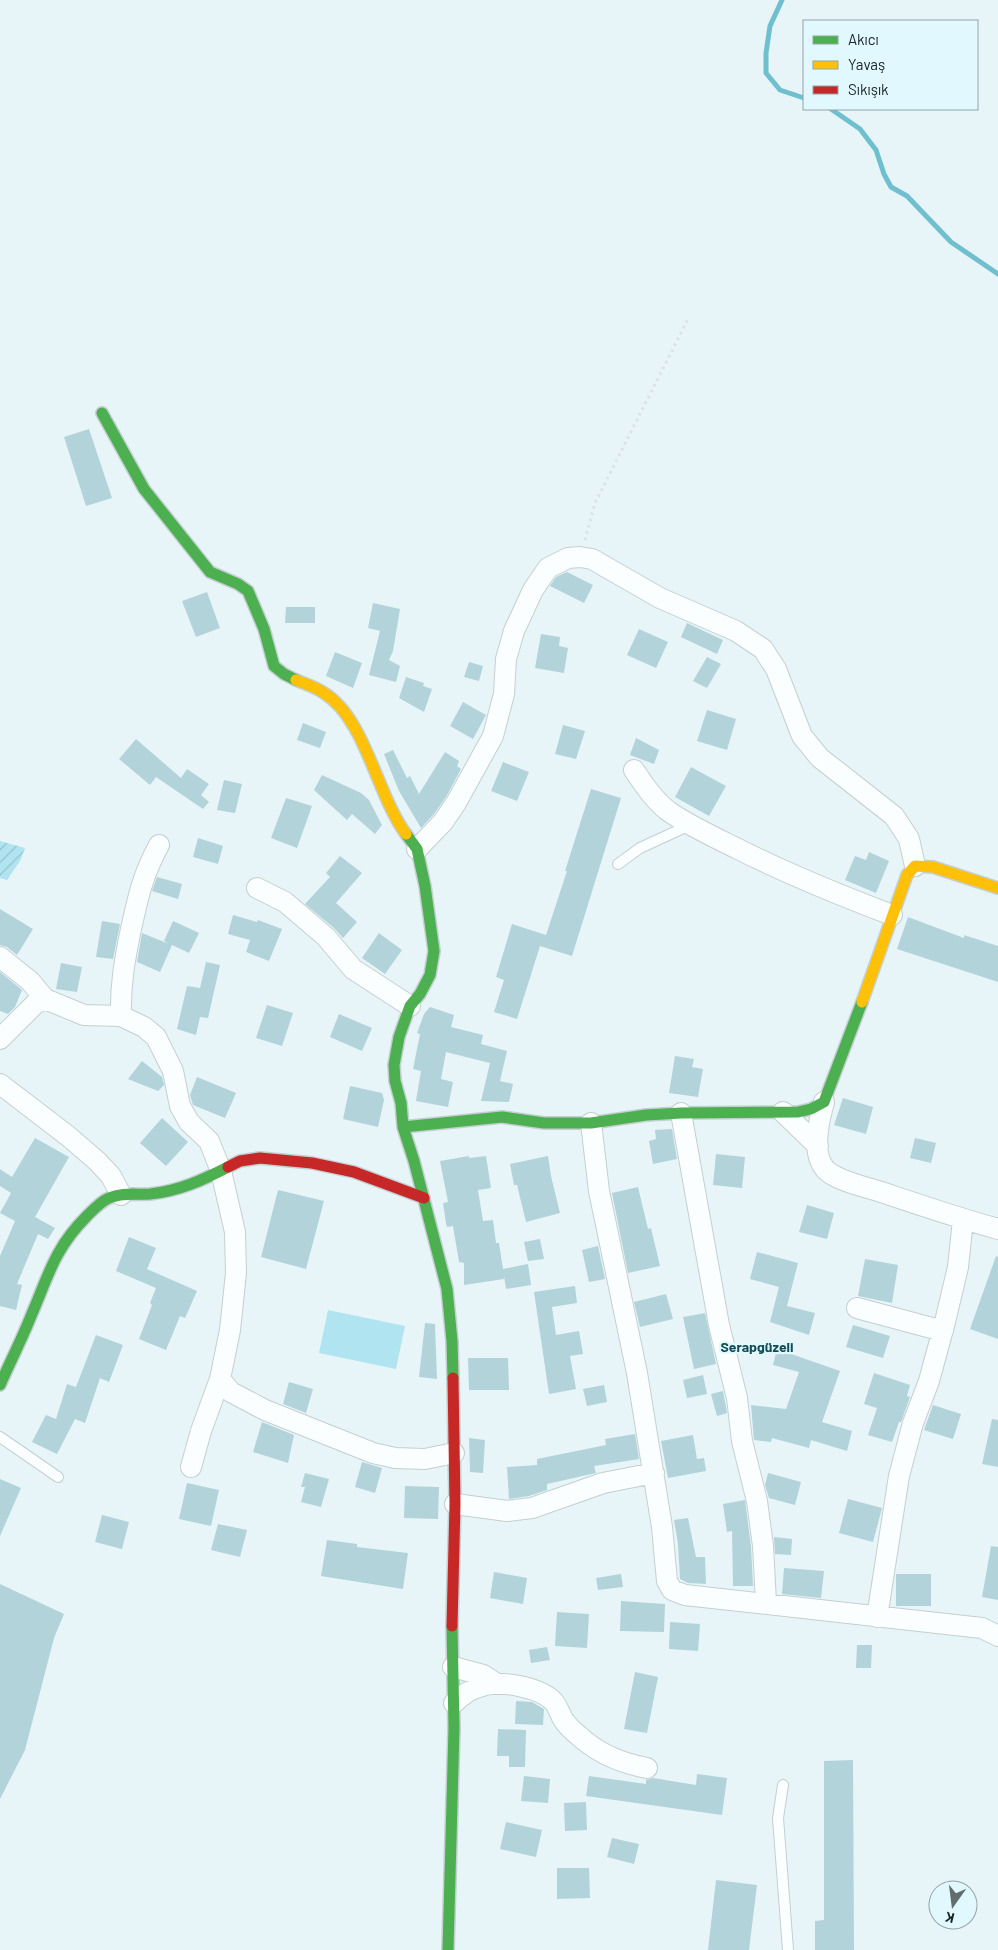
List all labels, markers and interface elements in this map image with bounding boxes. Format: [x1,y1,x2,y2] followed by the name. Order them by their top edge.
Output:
[803,20,978,110] legend
[848,30,879,48] text: Akıcı
[848,55,885,73] text: Yavaş
[848,80,889,98] text: Sıkışık
[720,1338,794,1355] district label: Serapgüzeli
[928,1880,978,1930] north arrow
[943,1909,956,1927] text: K

